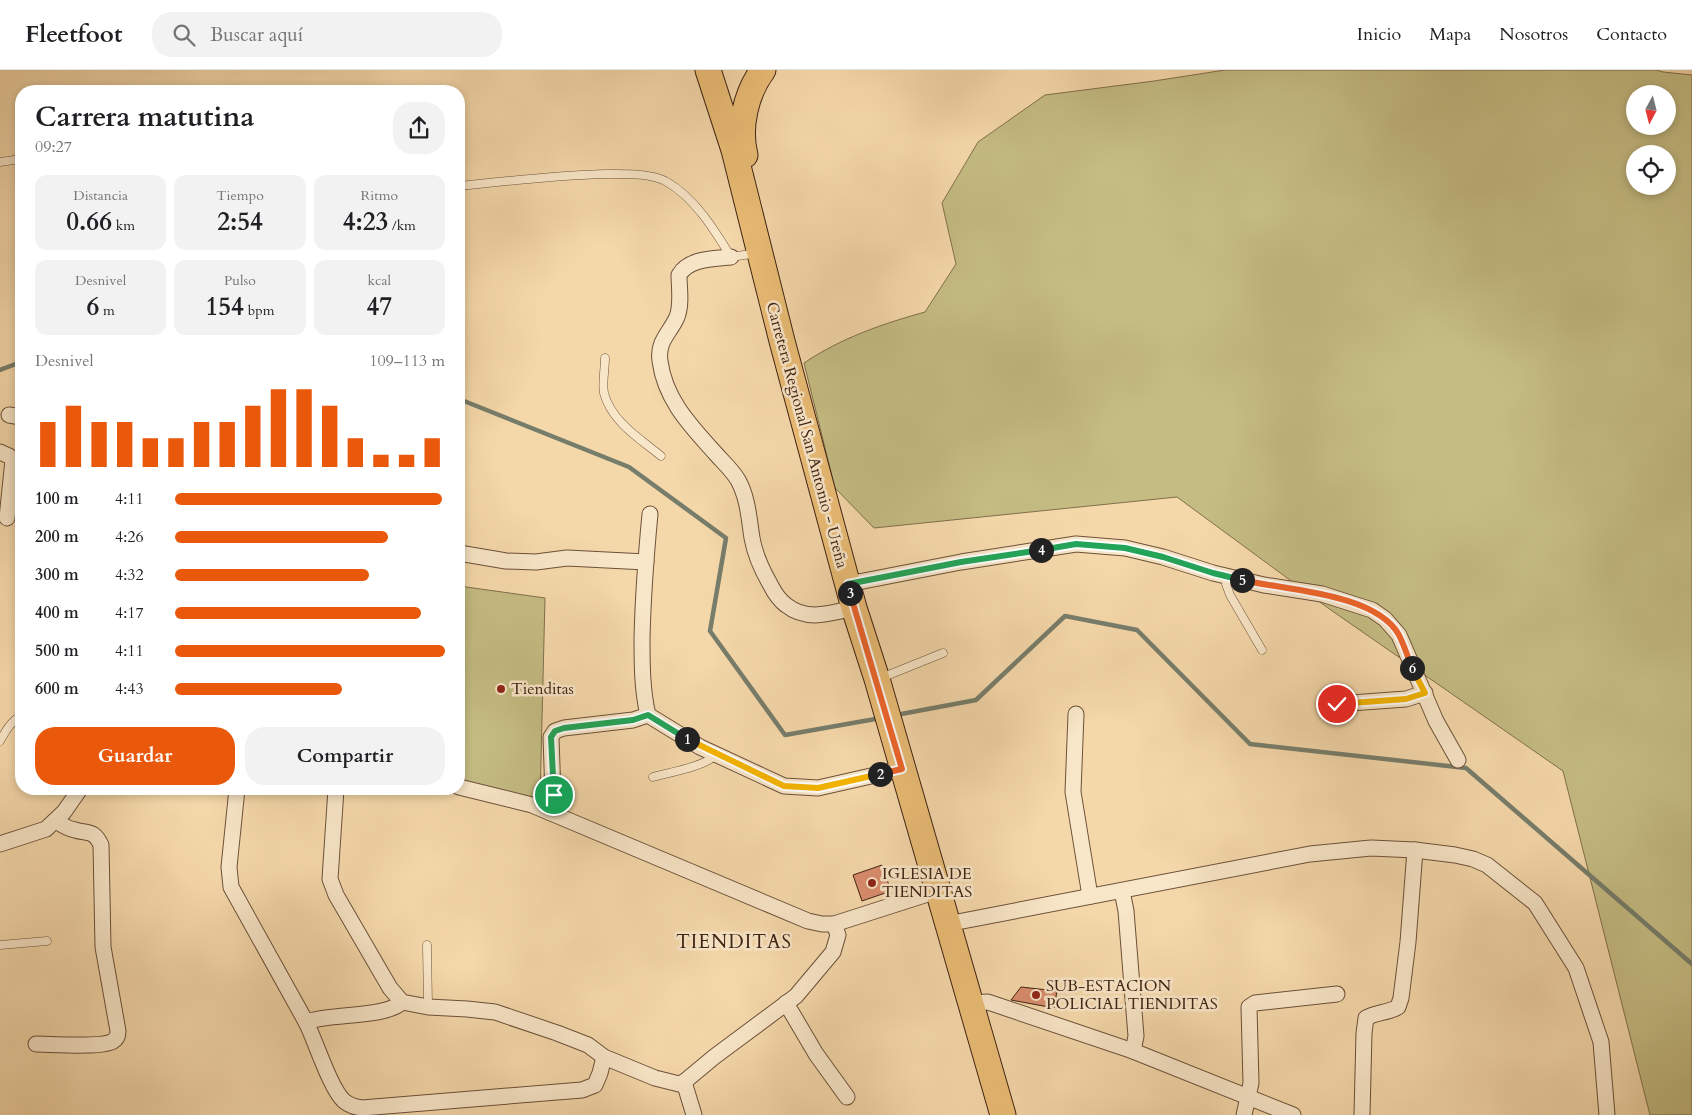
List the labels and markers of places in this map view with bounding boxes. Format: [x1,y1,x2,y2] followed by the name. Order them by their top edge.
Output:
[1028,538,1054,562] pin: 4
[1230,568,1254,592] pin: 5
[838,580,862,606] pin: 3
[1400,656,1424,680] pin: 6
[511,678,574,700] place label: Tienditas
[495,683,507,695] marker: Tienditas
[1316,683,1358,725] pin
[674,726,700,752] pin: 1
[868,762,892,786] pin: 2
[533,774,575,816] pin
[882,863,972,903] place label: IGLESIA DE TIENDITAS
[866,877,878,889] marker: IGLESIA DE TIENDITAS
[1046,975,1218,1015] place label: SUB-ESTACION POLICIAL TIENDITAS
[1030,989,1042,1001] marker: SUB-ESTACION POLICIAL TIENDITAS

